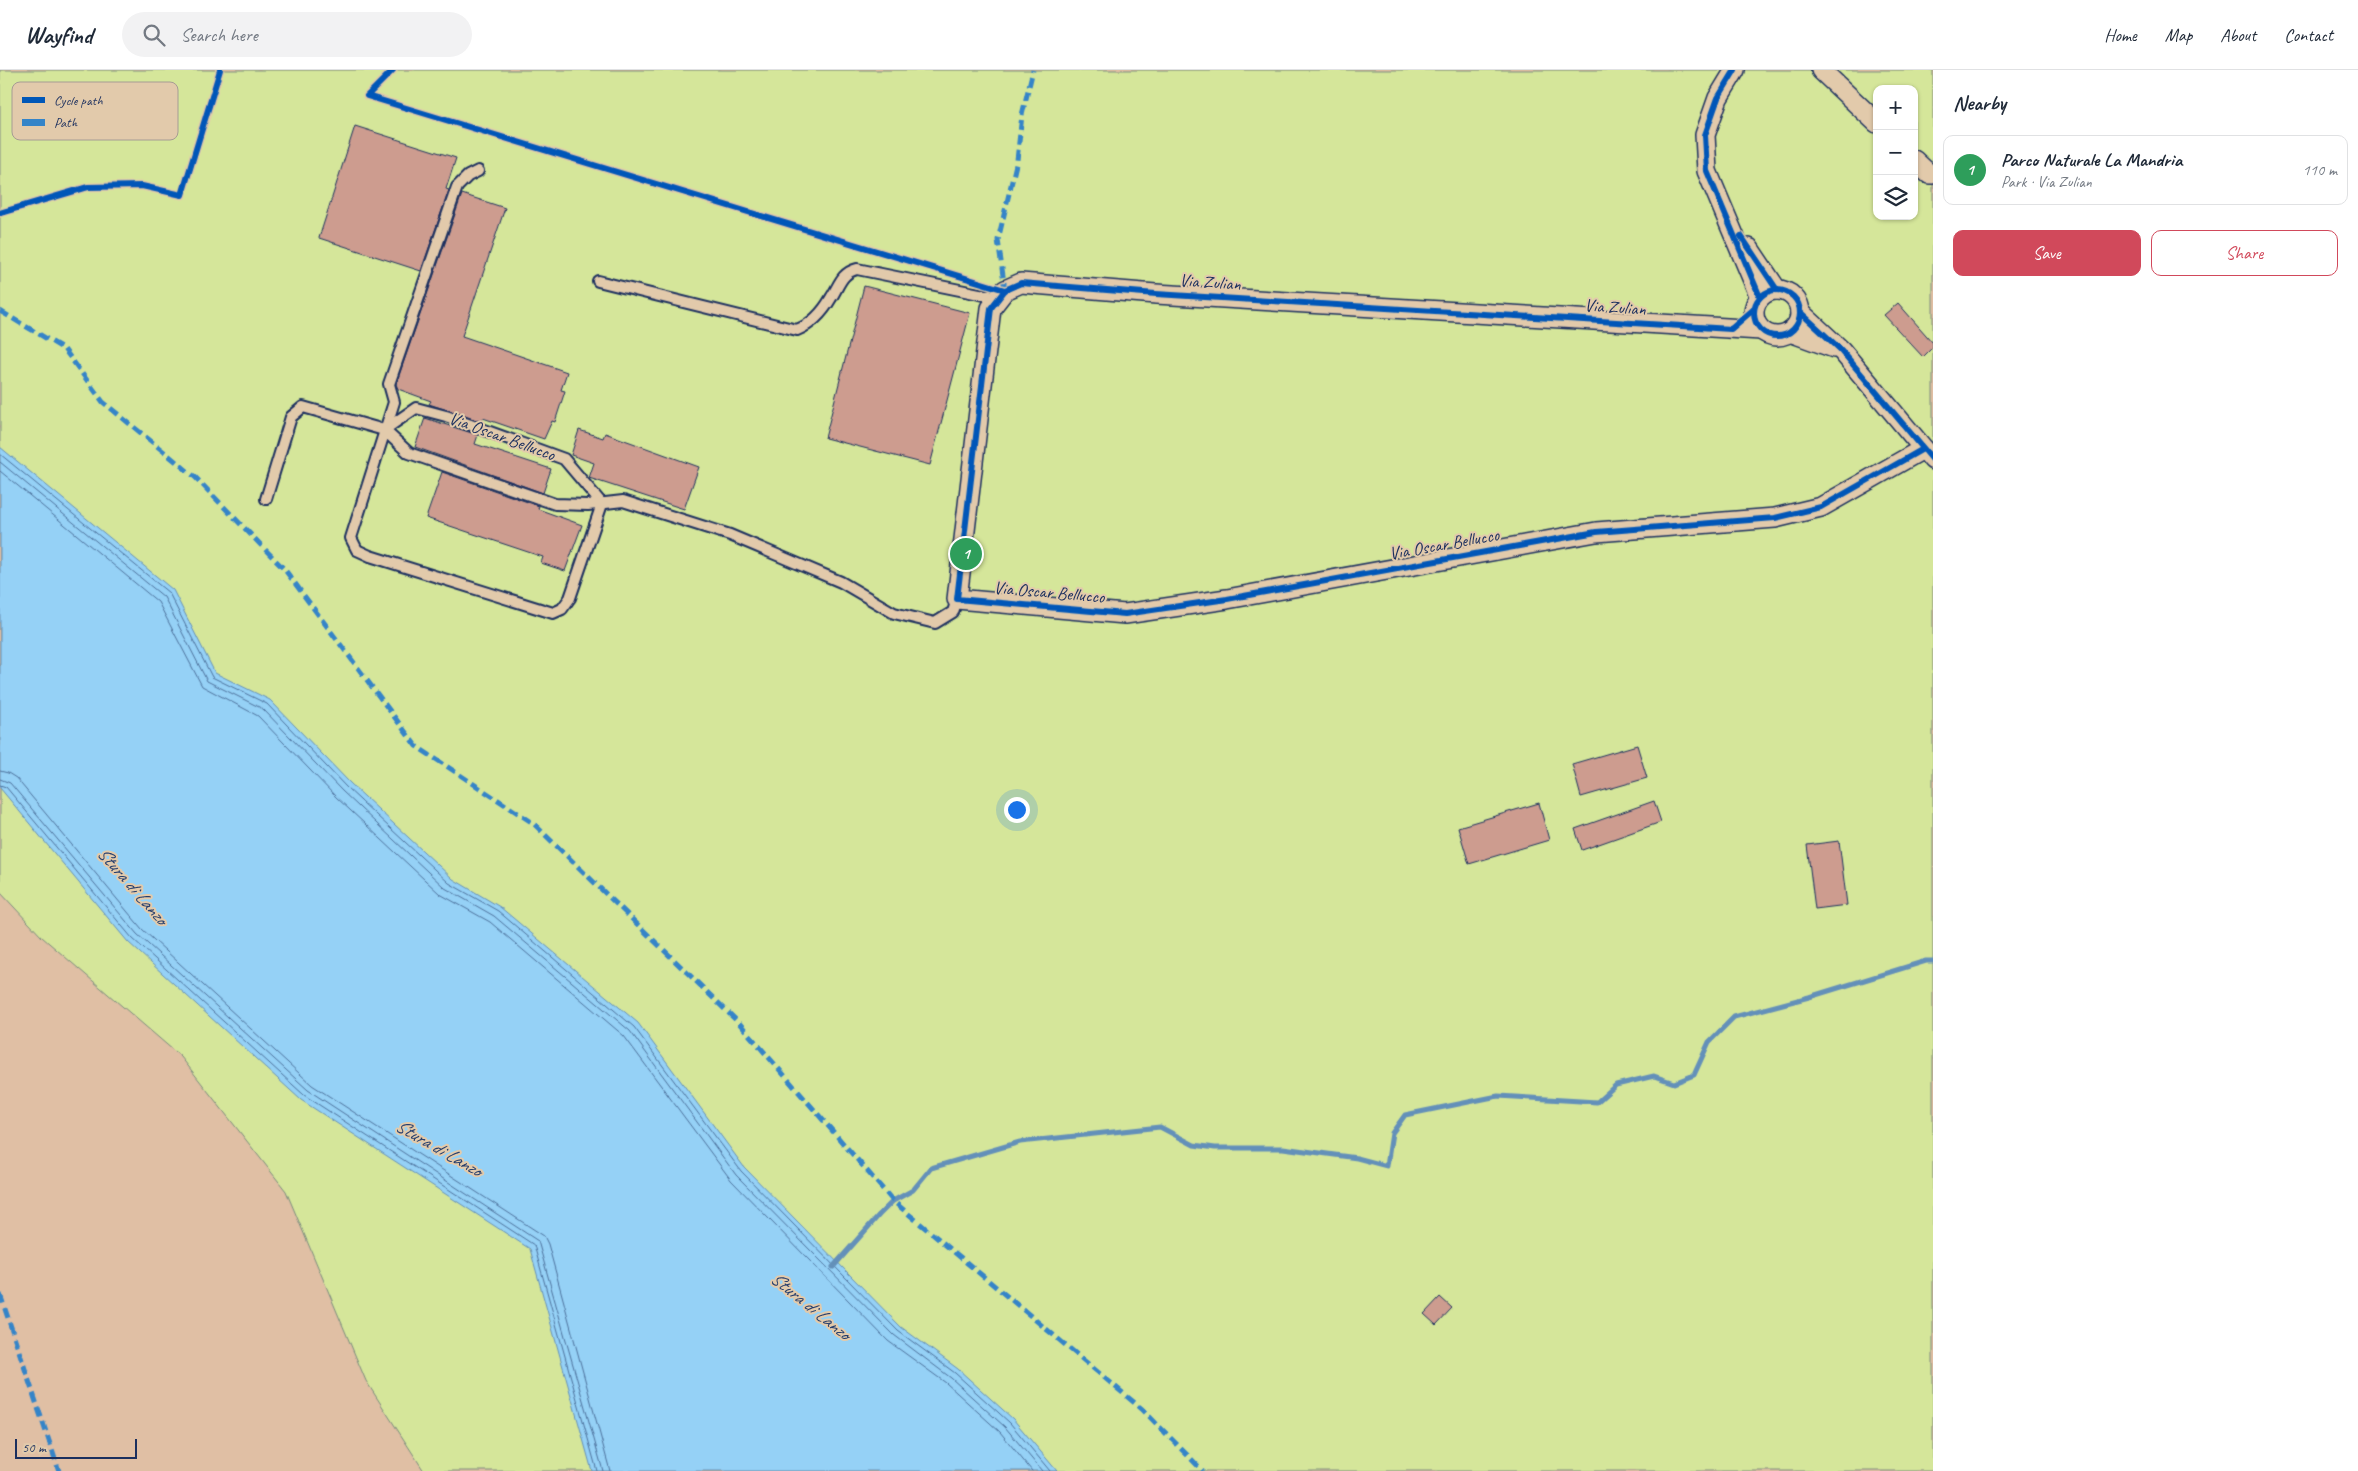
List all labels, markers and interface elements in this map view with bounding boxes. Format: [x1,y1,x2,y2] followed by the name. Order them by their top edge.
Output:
[122,12,472,57] search box
[25,20,92,50] text: Wayfind
[140,21,168,49] icon: search
[180,23,258,47] text: Search here
[2104,24,2137,46] text: Home
[2165,24,2192,46] text: Map
[2220,24,2256,46] text: About
[2284,24,2333,46] text: Contact
[12,82,178,140] legend
[1873,85,1918,220] map controls
[1873,85,1918,130] button: +
[1953,90,2006,116] text: Nearby
[54,92,103,109] text: Cycle path
[54,114,78,131] text: Path
[1873,130,1918,175] button: −
[2001,148,2182,172] text: Parco Naturale La Mandria
[1966,160,1974,180] text: 1
[2303,160,2337,180] text: 110 m
[2001,172,2092,192] text: Park · Via Zulian
[1873,175,1918,220] button: layers
[1953,230,2141,276] button: Save
[2151,230,2338,276] button: Share
[1179,269,1242,295] street label: Via Zulian
[1584,294,1647,320] street label: Via Zulian
[446,407,560,466] street label: Via Oscar Bellucco
[1387,523,1502,564] street label: Via Oscar Bellucco
[950,535,982,573] pin: 1
[993,576,1107,608] street label: Via Oscar Bellucco
[1004,797,1030,823] your location
[92,842,175,932] water label: Stura di Lanzo
[391,1114,489,1184] water label: Stura di Lanzo
[766,1266,857,1347] water label: Stura di Lanzo
[15,1436,138,1459] scale bar
[22,1439,46,1456] text: 50 m

